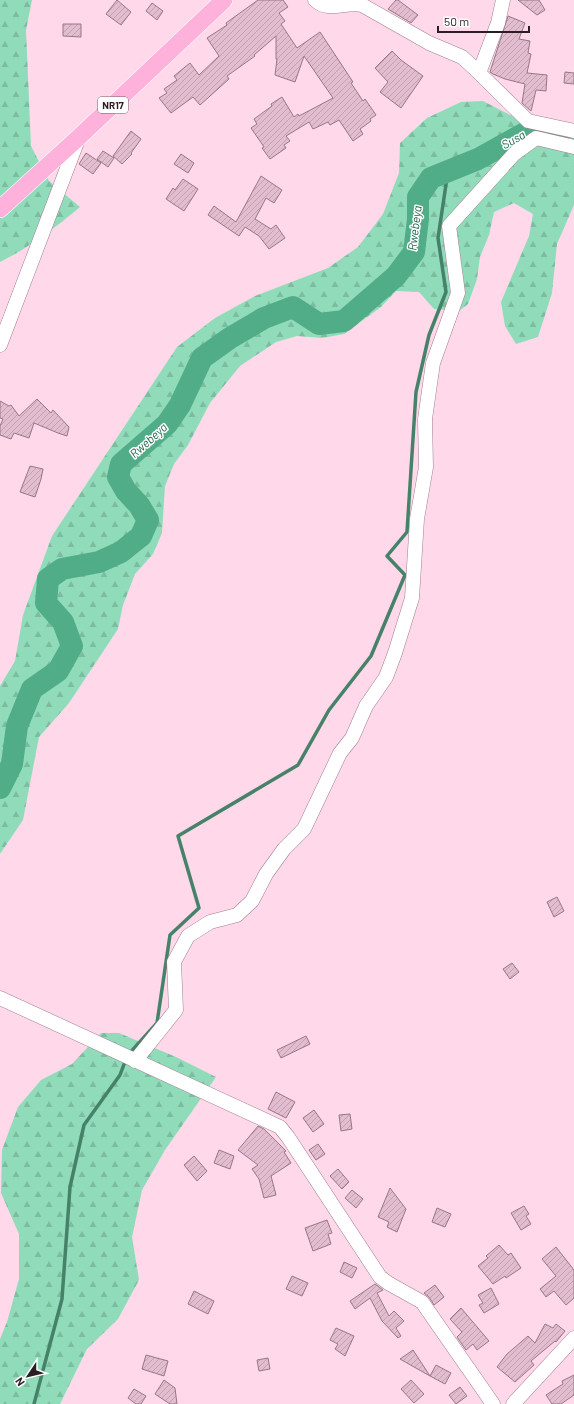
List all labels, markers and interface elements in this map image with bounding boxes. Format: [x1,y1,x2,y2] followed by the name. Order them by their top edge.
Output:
[438,8,529,34] scale bar
[444,14,469,28] text: 50 m
[98,97,128,113] road number: NR17
[499,127,527,151] water label: Susa
[404,205,424,251] water label: Rwebeya
[126,420,170,460] water label: Rwebeya
[8,1356,48,1396] north arrow
[12,1375,27,1389] text: N

